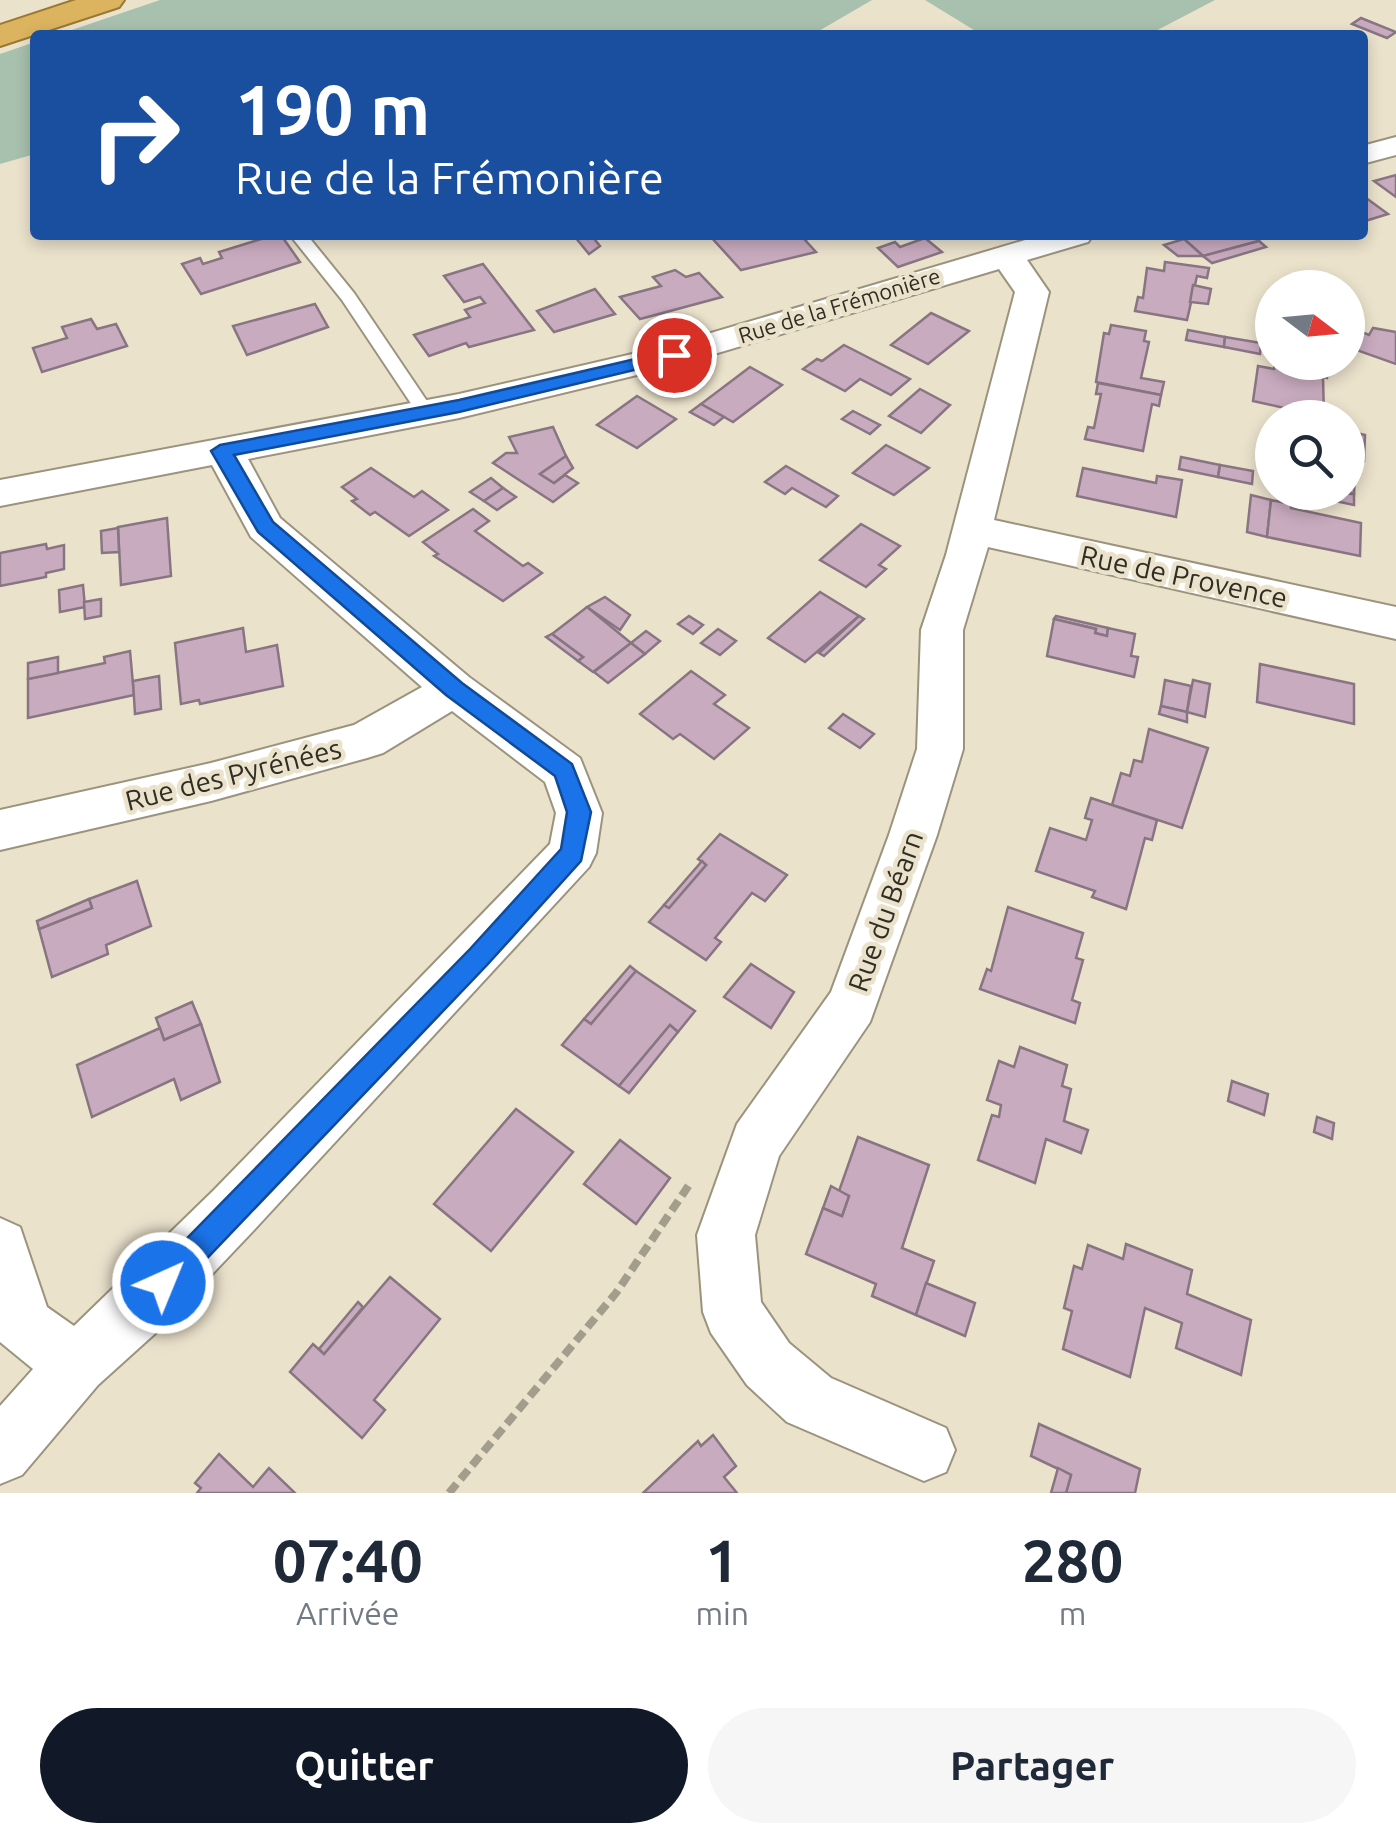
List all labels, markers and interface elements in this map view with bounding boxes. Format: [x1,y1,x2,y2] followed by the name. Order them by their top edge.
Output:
[70,70,200,200] icon: right
[235,70,430,148] text: 190 m
[235,152,664,203] text: Rue de la Frémonière
[735,262,943,348] street label: Rue de la Frémonière
[1255,270,1365,380] north arrow
[1255,270,1365,510] map controls
[632,313,717,398] pin
[647,328,702,383] icon: arrive
[1255,400,1365,510] button: search
[1078,539,1290,613] street label: Rue de Provence
[122,732,344,816] street label: Rue des Pyrénées
[842,827,928,995] street label: Rue du Béarn
[111,1231,215,1335] position arrow
[273,1526,423,1593] text: 07:40
[705,1526,739,1593] text: 1
[1022,1526,1123,1593] text: 280
[296,1595,400,1631] text: Arrivée
[695,1595,749,1631] text: min
[1059,1595,1086,1631] text: m
[40,1708,688,1823] button: Quitter
[708,1708,1356,1823] button: Partager

